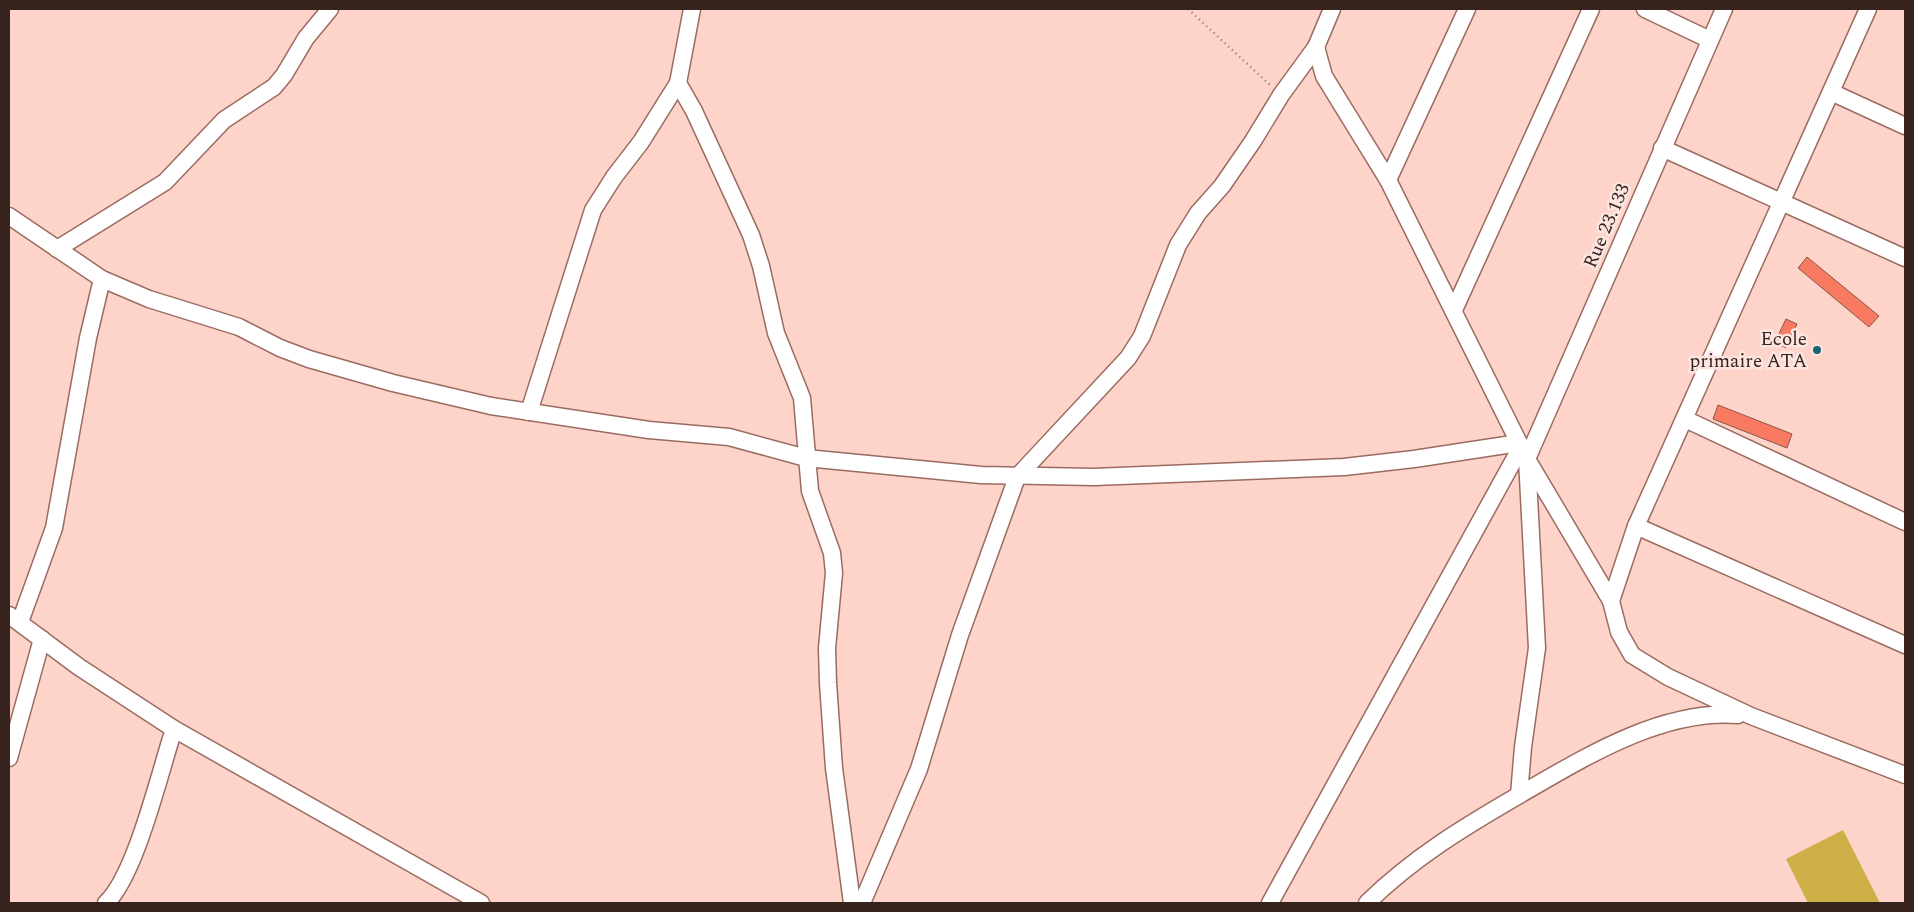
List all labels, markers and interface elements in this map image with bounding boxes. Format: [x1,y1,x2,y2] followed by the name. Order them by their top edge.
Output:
[1576,179,1638,273] street label: Rue 23.133
[1690,325,1807,376] place label: Ecole primaire ATA
[1811,344,1823,356] marker: Ecole primaire ATA

